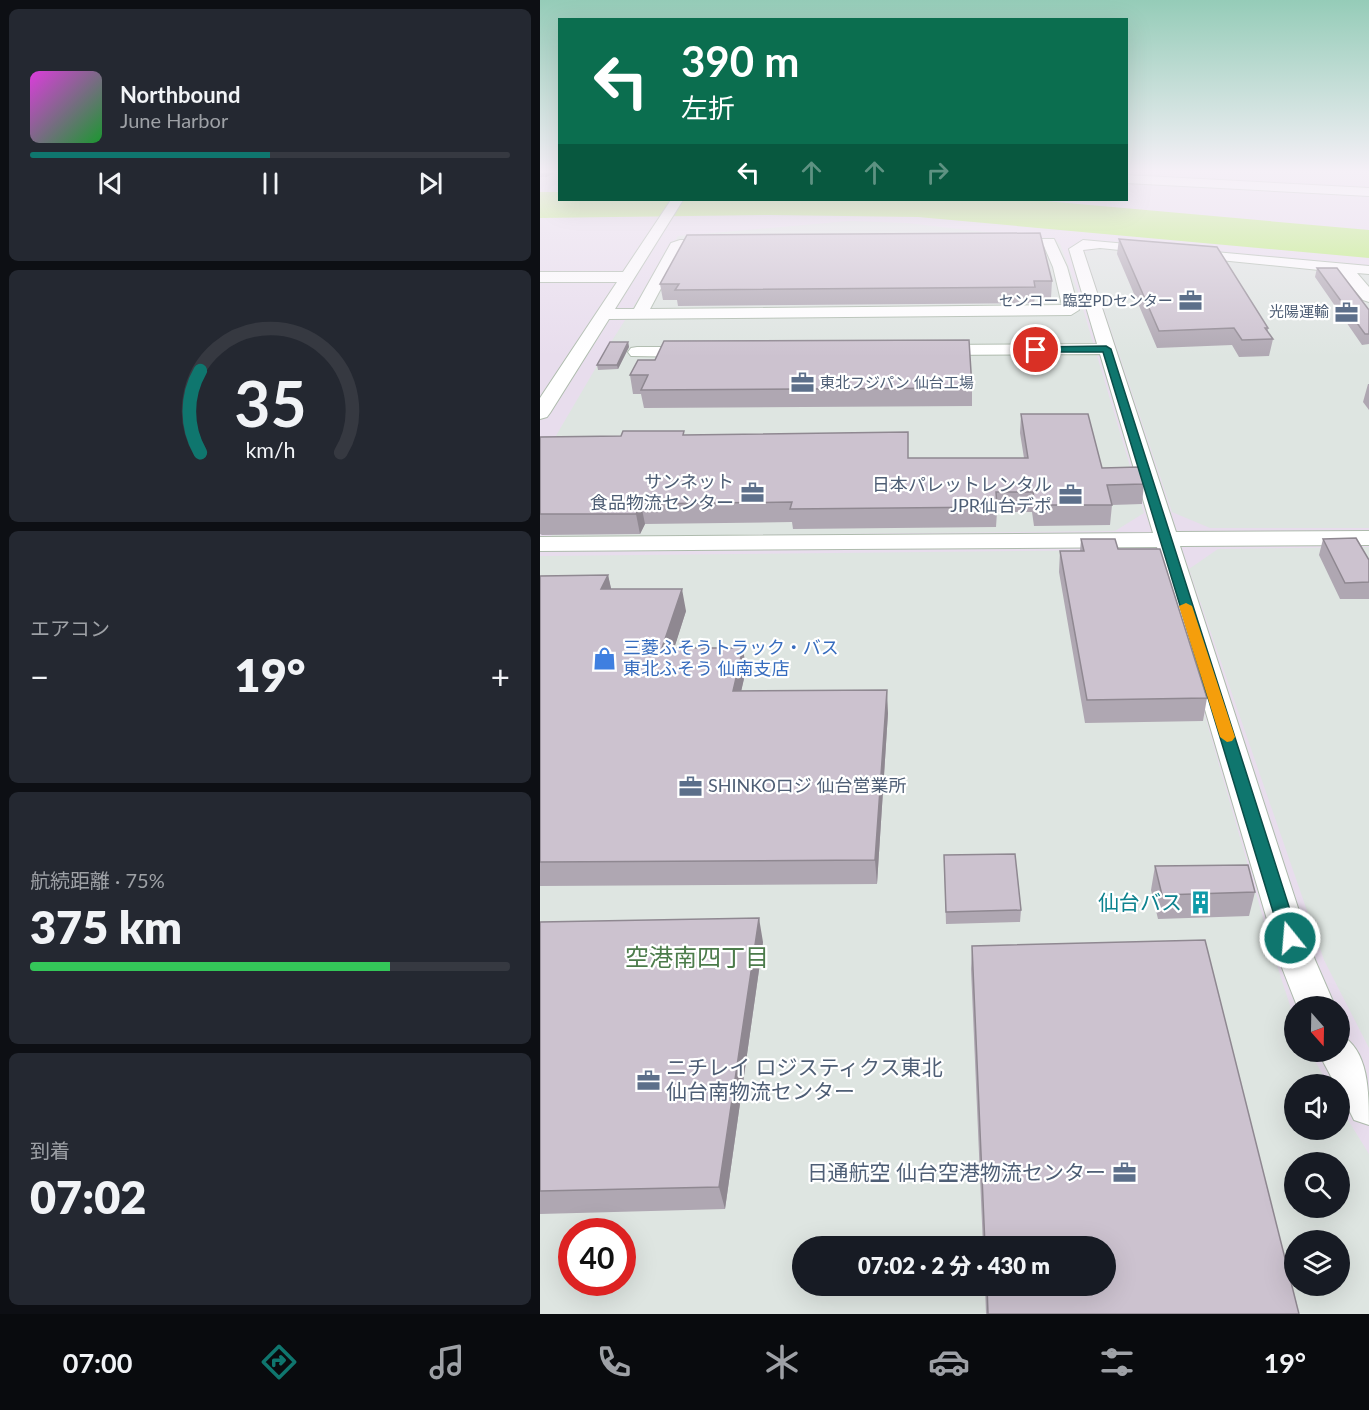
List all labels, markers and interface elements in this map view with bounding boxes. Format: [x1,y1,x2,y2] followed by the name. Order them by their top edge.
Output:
[681,36,799,86] text: 390 m
[582,42,660,120] icon: left
[120,81,240,108] text: Northbound
[681,91,735,124] text: 左折
[120,108,228,132] text: June Harbor
[732,156,765,189] icon: left
[795,156,828,189] icon: ahead
[858,156,891,189] icon: ahead
[921,156,954,189] icon: right
[94,167,127,200] icon: previous
[254,167,287,200] icon: pause
[414,167,447,200] icon: next
[1178,288,1204,314] office icon: センコー 臨空PDセンター
[999,291,1173,309] place label: センコー 臨空PDセンター
[1334,299,1360,325] office icon: 光陽運輸
[1269,302,1329,320] place label: 光陽運輸
[1010,324,1061,375] pin
[1019,333,1052,366] icon: arrive
[234,365,306,440] text: 35
[789,370,815,396] office icon: 東北フジパン 仙台工場
[820,373,974,391] place label: 東北フジパン 仙台工場
[245,437,295,463] text: km/h
[590,470,734,513] place label: サンネット 食品物流センター
[872,473,1052,516] place label: 日本パレットレンタル JPR仙台デポ
[739,479,765,505] office icon: サンネット 食品物流センター
[1057,482,1083,508] office icon: 日本パレットレンタル JPR仙台デポ
[30,616,110,640] text: エアコン
[623,636,839,679] place label: 三菱ふそうトラック・バス 東北ふそう 仙南支店
[592,645,618,671] shop icon: 三菱ふそうトラック・バス 東北ふそう 仙南支店
[235,648,305,702] text: 19°
[30,656,49,696] text: −
[491,656,510,696] text: +
[677,773,703,799] office icon: SHINKOロジ 仙台営業所
[708,774,906,796] place label: SHINKOロジ 仙台営業所
[30,868,165,892] text: 航続距離 · 75%
[1098,889,1182,914] place label: 仙台バス
[1187,890,1213,916] building icon: 仙台バス
[30,900,182,954] text: 375 km
[1258,906,1322,970] position arrow
[625,942,769,971] district label: 空港南四丁目
[1284,996,1350,1062] north arrow
[1284,996,1350,1296] map controls
[666,1054,943,1103] place label: ニチレイ ロジスティクス東北 仙台南物流センター
[635,1067,661,1093] office icon: ニチレイ ロジスティクス東北 仙台南物流センター
[1284,1074,1350,1140] button: sound
[30,1138,70,1162] text: 到着
[1284,1152,1350,1218] button: search
[807,1159,1106,1184] place label: 日通航空 仙台空港物流センター
[1111,1160,1137,1186] office icon: 日通航空 仙台空港物流センター
[30,1170,146,1224] text: 07:02
[558,1218,636,1296] speed limit sign: 40
[1284,1230,1350,1296] button: layers
[858,1252,1050,1279] text: 07:02 · 2 分 · 430 m
[258,1341,300,1383] icon: directions
[426,1341,468,1383] icon: music
[593,1341,635,1383] icon: phone
[761,1341,803,1383] icon: climate
[928,1341,970,1383] icon: car
[1096,1341,1138,1383] icon: filters
[63,1346,132,1379] text: 07:00
[1264,1346,1306,1379] text: 19°

